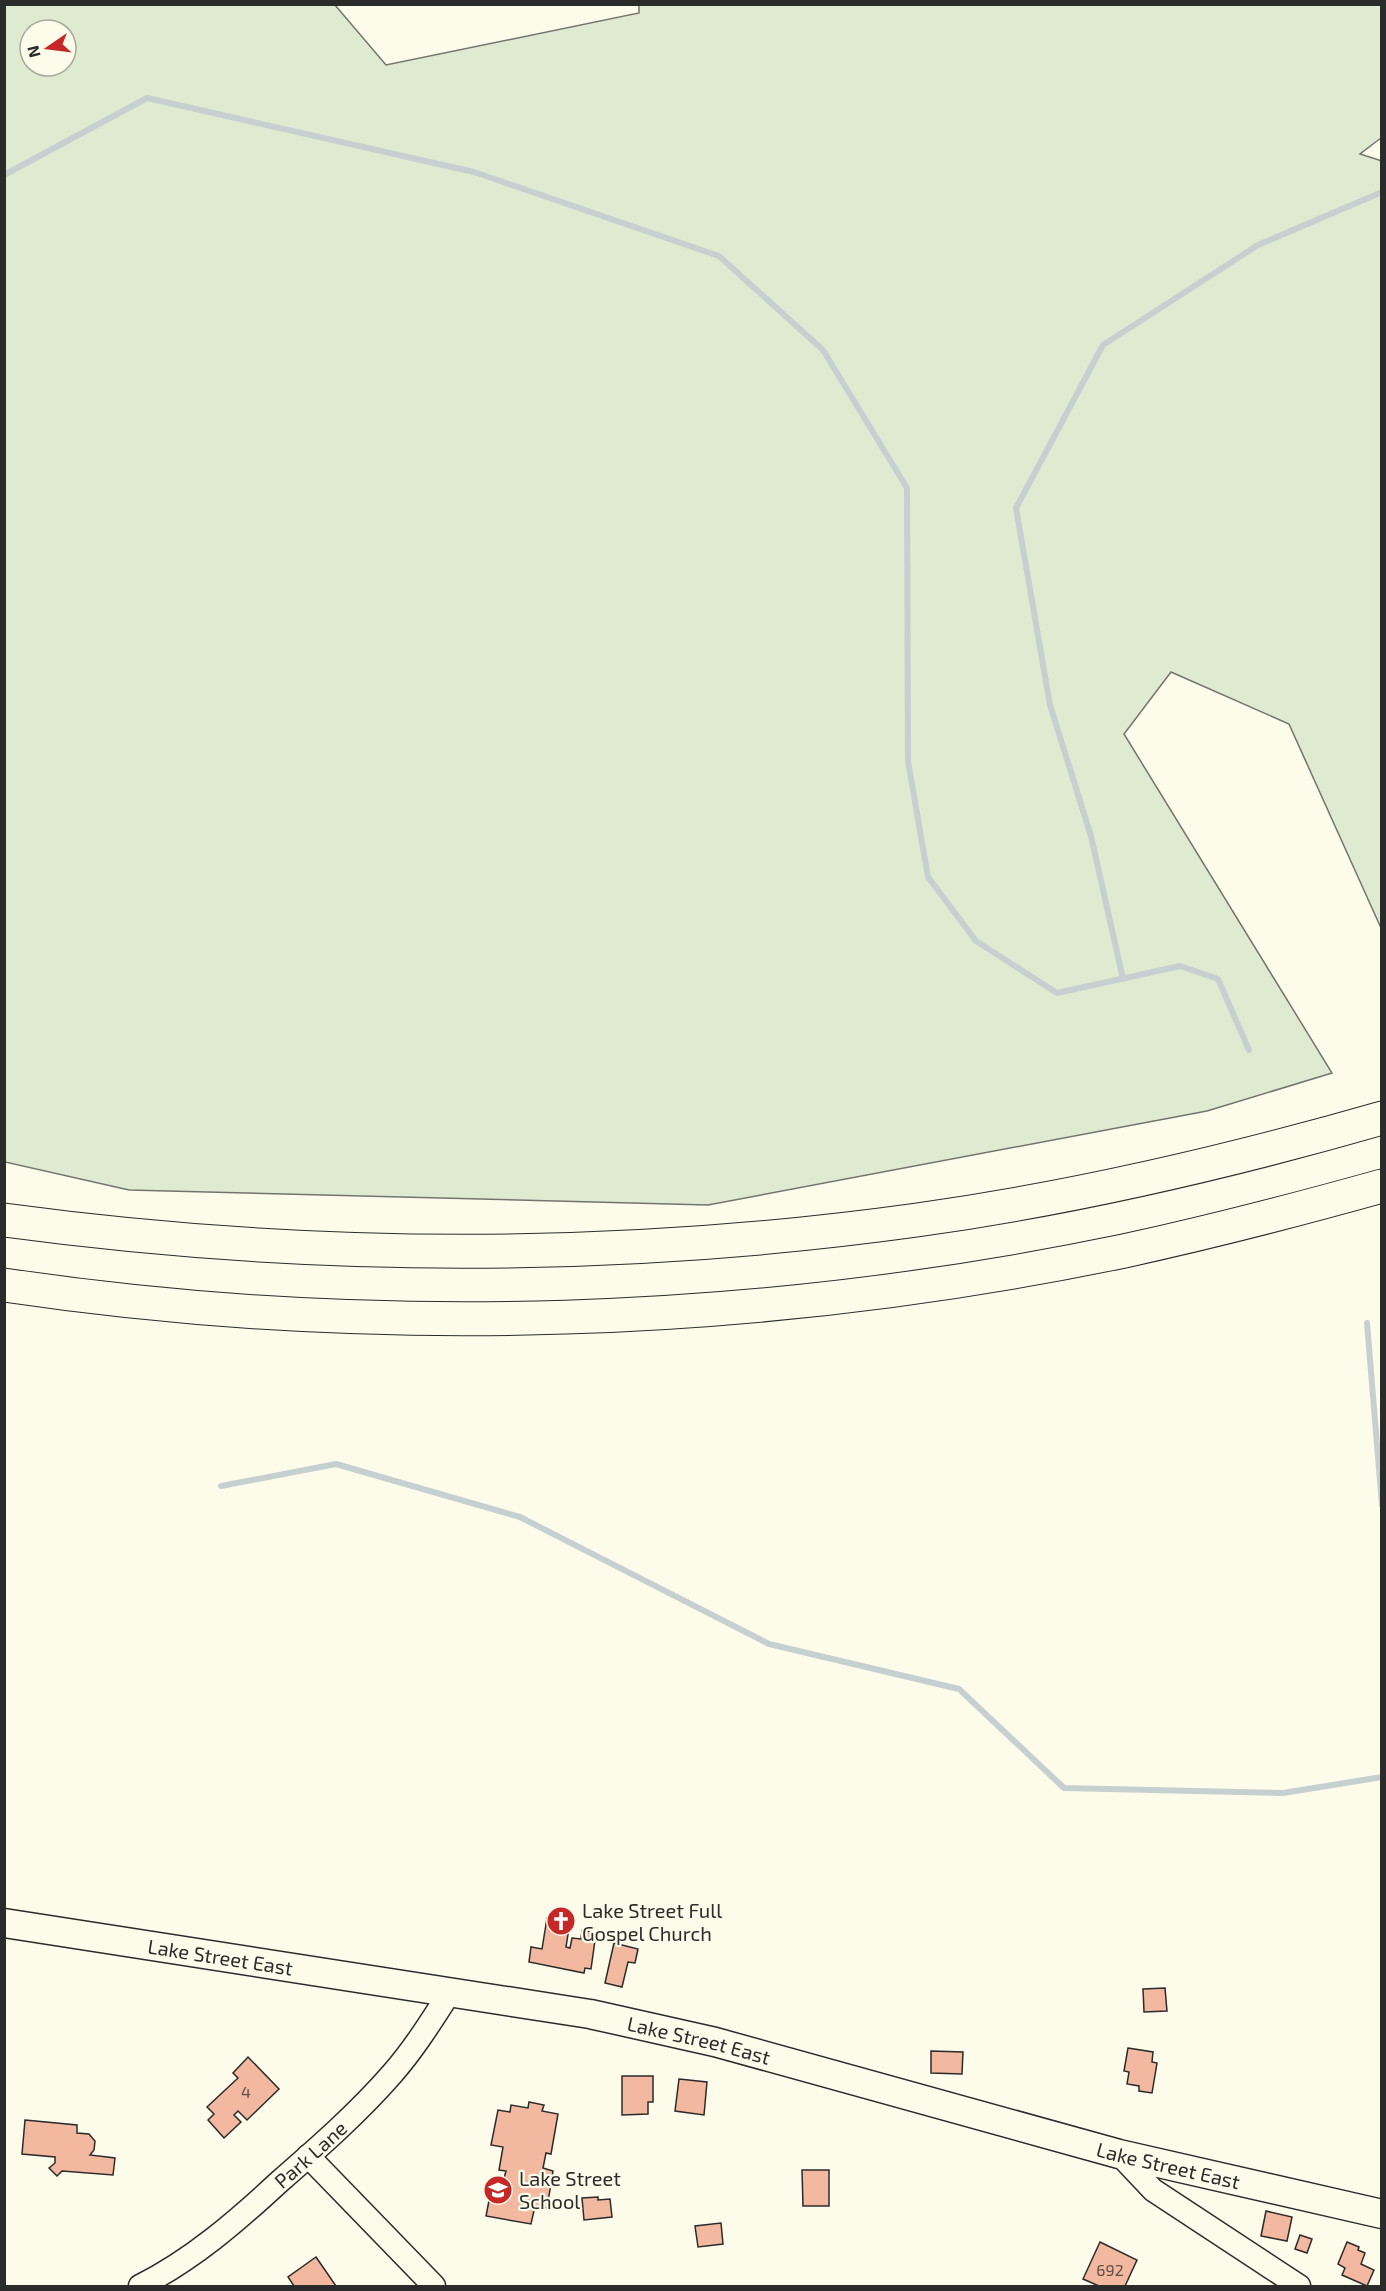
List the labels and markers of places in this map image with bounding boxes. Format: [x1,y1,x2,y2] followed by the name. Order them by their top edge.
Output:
[582,1898,722,1945] place label: Lake Street Full Gospel Church
[545,1905,577,1937] church icon: Lake Street Full Gospel Church
[519,2166,621,2213] place label: Lake Street School
[482,2174,514,2206] school or university icon: Lake Street School

